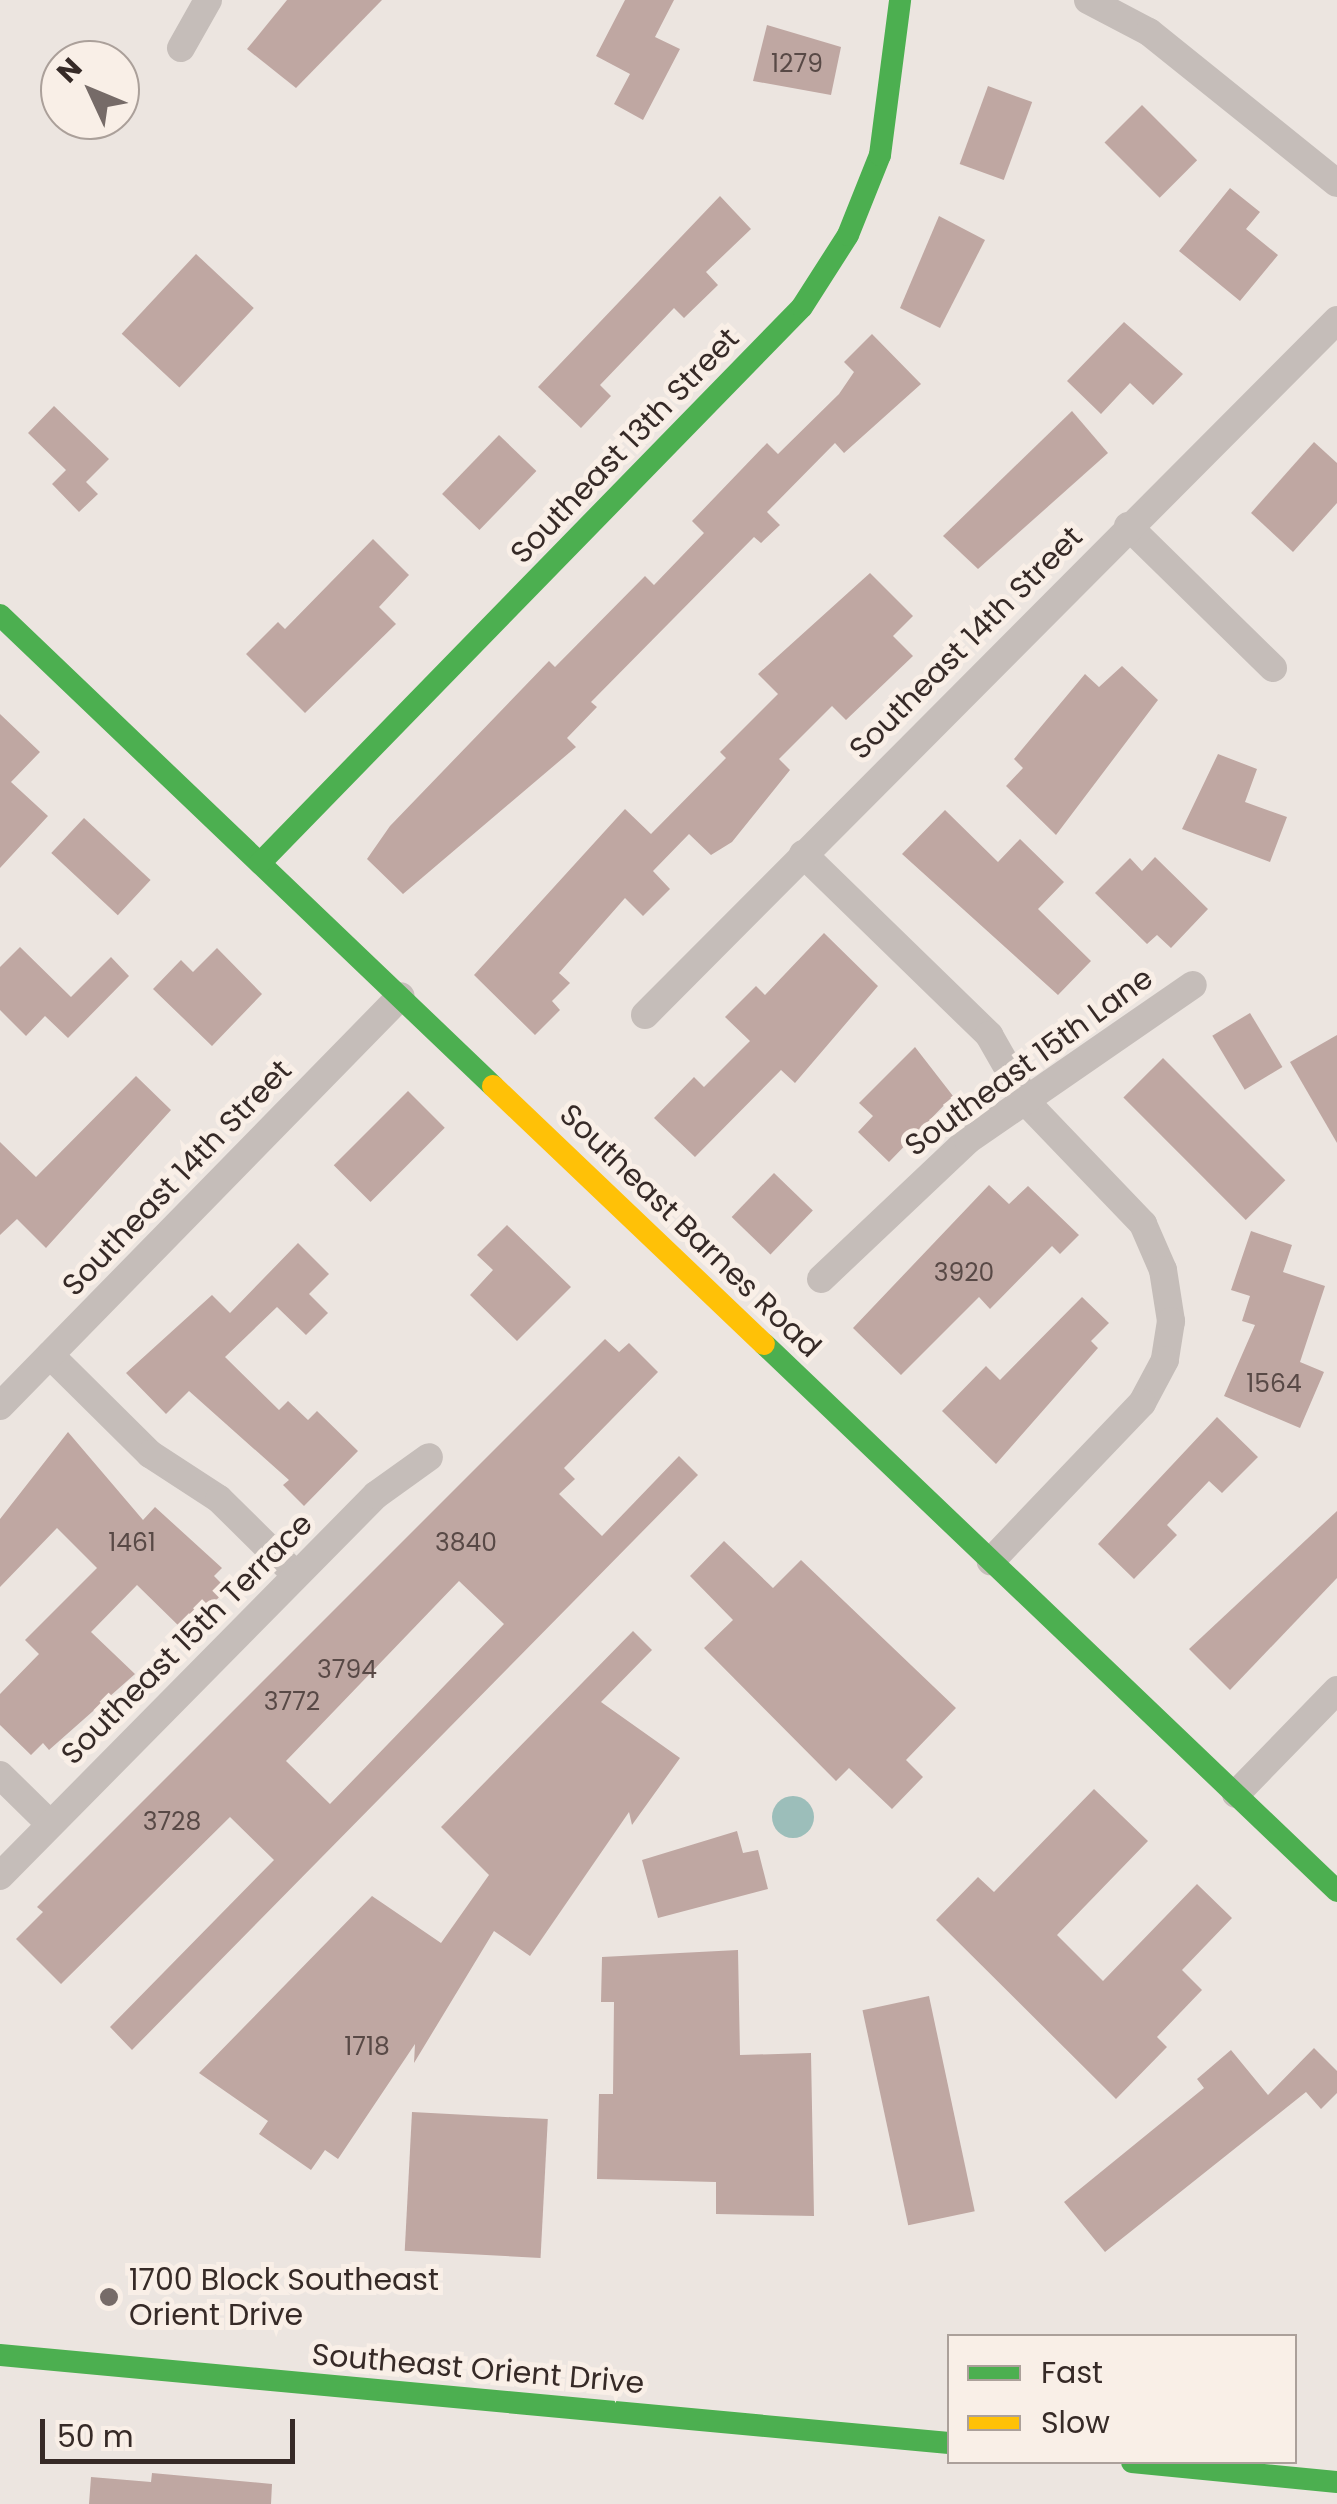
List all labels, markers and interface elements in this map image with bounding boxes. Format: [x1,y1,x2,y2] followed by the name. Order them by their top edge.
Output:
[40,40,140,140] north arrow
[48,49,91,91] text: N
[771,49,823,79] house number: 1279
[503,321,747,571] street label: Southeast 13th Street
[842,519,1090,767] street label: Southeast 14th Street
[898,960,1160,1164] street label: Southeast 15th Lane
[55,1053,299,1303] street label: Southeast 14th Street
[552,1097,828,1365] street label: Southeast Barnes Road
[934,1258,994,1288] house number: 3920
[1246,1369,1302,1399] house number: 1564
[54,1506,320,1772] street label: Southeast 15th Terrace
[108,1528,156,1558] house number: 1461
[435,1528,497,1558] house number: 3840
[317,1655,377,1685] house number: 3794
[264,1687,320,1717] house number: 3772
[143,1807,201,1837] house number: 3728
[344,2032,390,2062] house number: 1718
[129,2262,439,2332] place label: 1700 Block Southeast Orient Drive
[98,2286,120,2308] marker: 1700 Block Southeast Orient Drive
[947,2334,1297,2464] legend
[310,2337,646,2401] street label: Southeast Orient Drive
[1041,2351,1103,2394] text: Fast
[45,2399,300,2461] scale bar
[1041,2401,1110,2444] text: Slow
[57,2415,134,2458] text: 50 m

